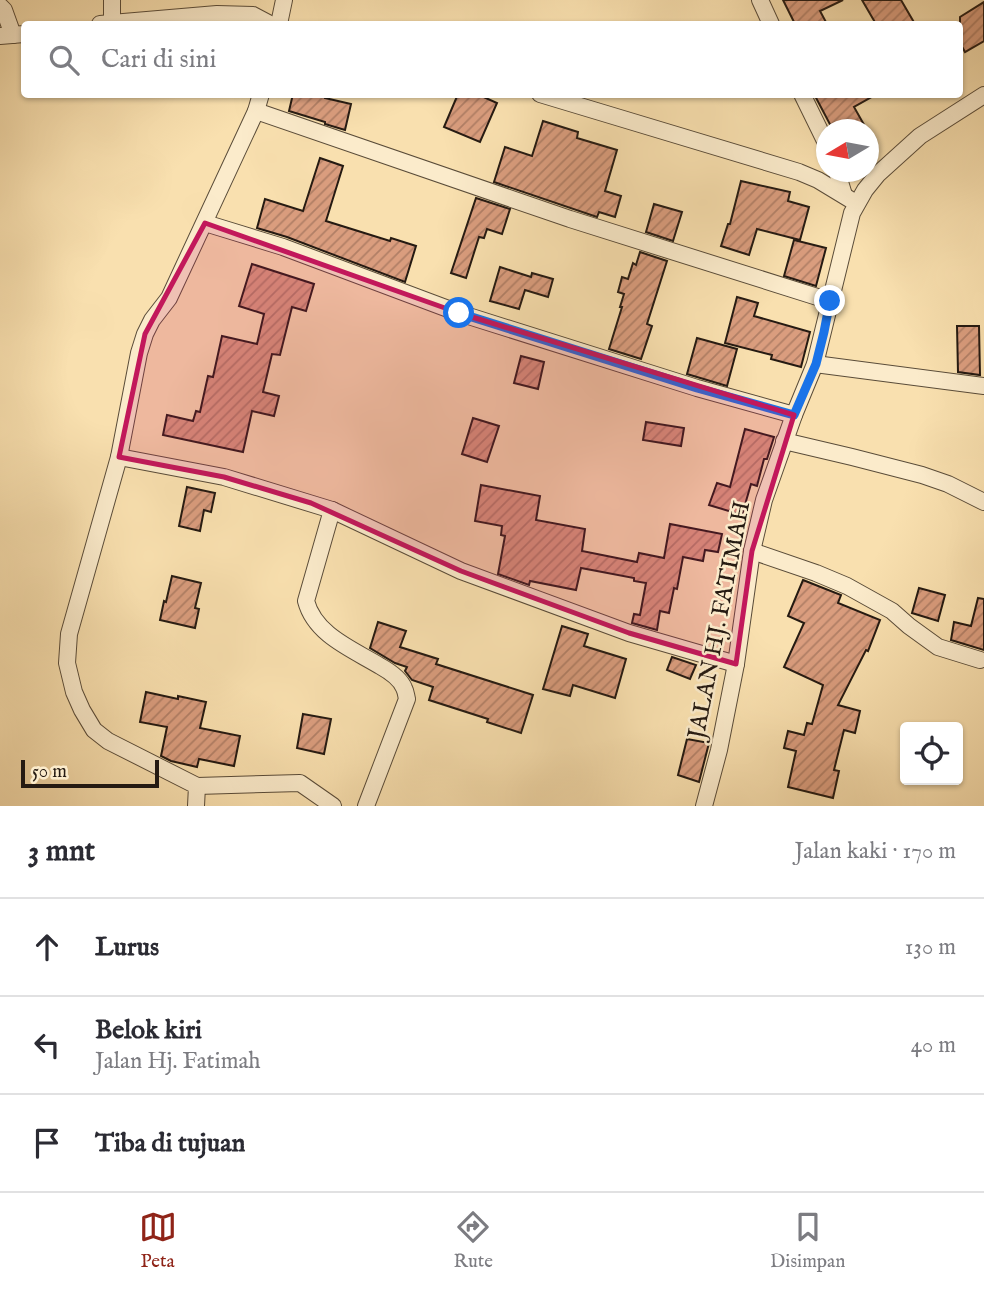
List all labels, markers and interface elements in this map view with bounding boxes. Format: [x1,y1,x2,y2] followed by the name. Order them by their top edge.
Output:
[21,21,963,98] search box
[45,41,83,79] icon: search
[101,43,216,76] text: Cari di sini
[816,119,879,182] north arrow
[814,285,845,316] route end
[443,297,474,328] route start
[681,498,758,745] street label: JALAN HJ. FATIMAH
[900,722,963,785] map controls
[900,722,963,785] button: locate
[21,757,159,789] scale bar
[32,760,67,784] text: 50 m
[28,833,95,871] text: 3 mnt
[795,837,956,866] text: Jalan kaki · 170 m
[28,928,66,966] icon: ahead
[95,931,159,964] text: Lurus
[905,933,956,962] text: 130 m
[95,1014,202,1047] text: Belok kiri
[28,1026,66,1064] icon: left
[911,1031,956,1060] text: 40 m
[95,1047,261,1076] text: Jalan Hj. Fatimah
[28,1124,66,1162] icon: arrive
[95,1127,245,1160] text: Tiba di tujuan
[139,1208,177,1274] tab: Peta
[454,1208,493,1274] tab: Rute
[770,1208,845,1274] tab: Disimpan

